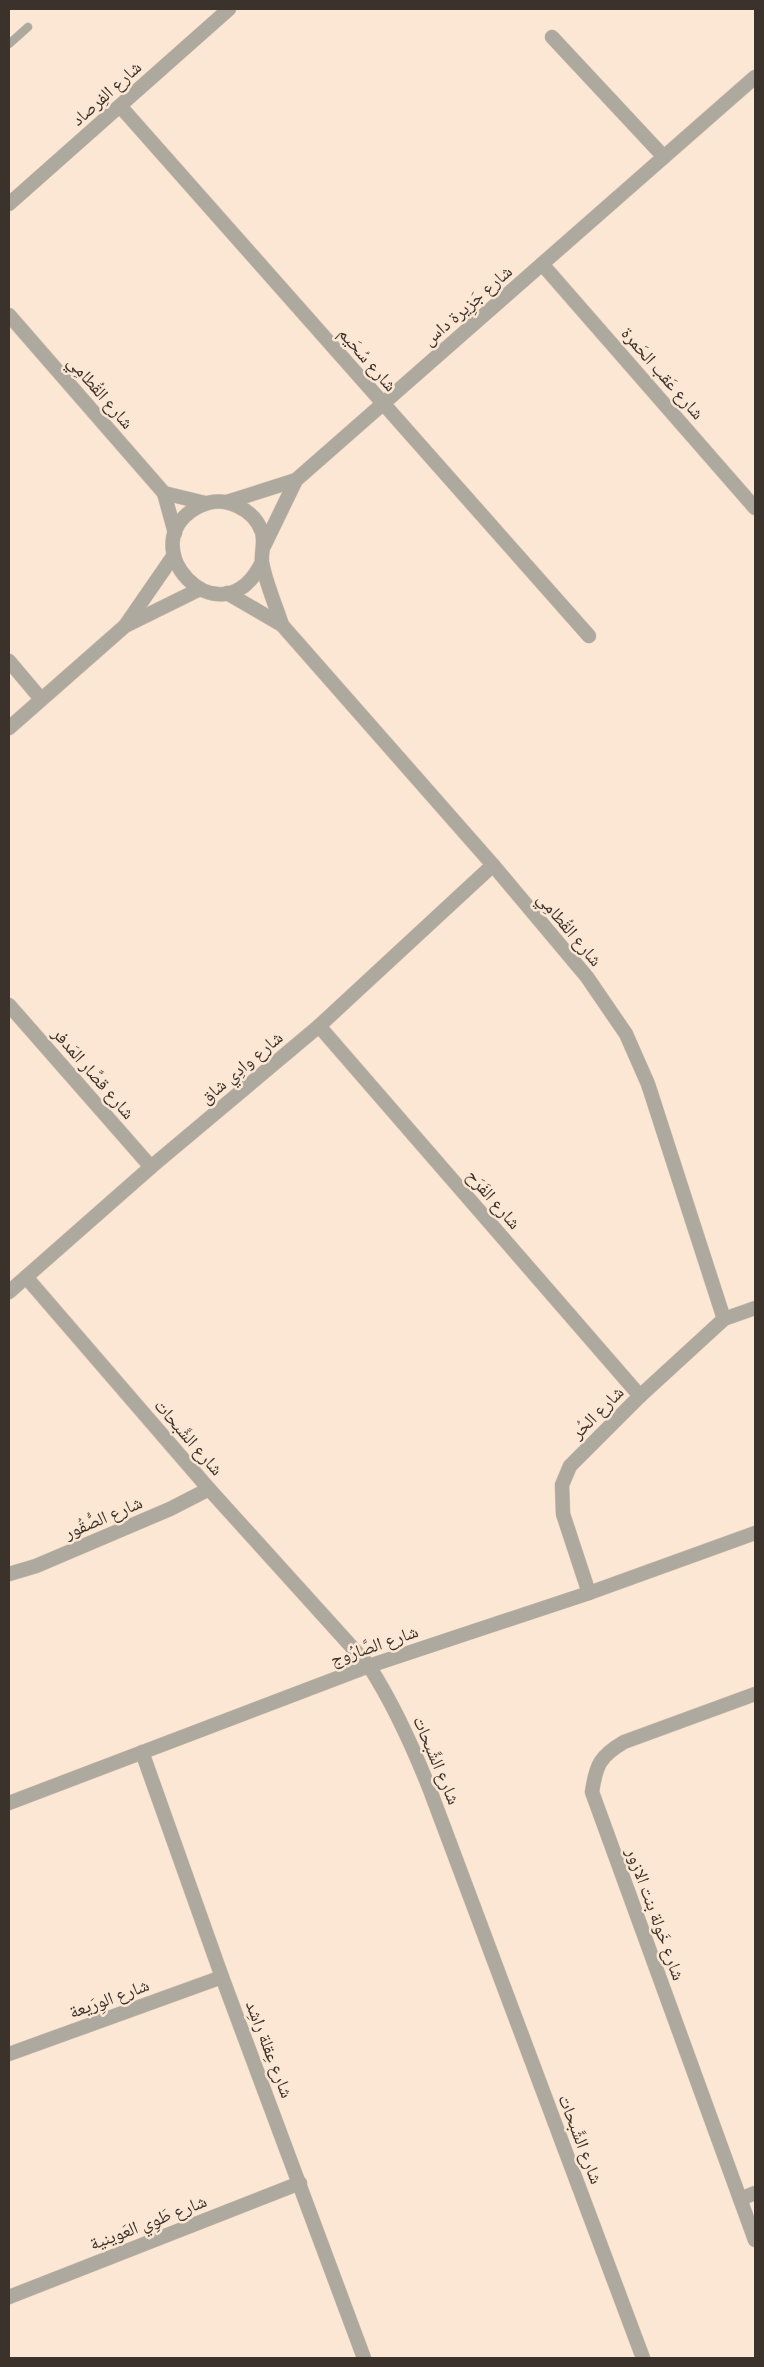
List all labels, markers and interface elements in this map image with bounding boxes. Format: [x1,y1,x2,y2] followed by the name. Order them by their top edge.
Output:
[65,55,147,131] street label: شارع الفِرصاد
[417,259,518,352] street label: شارع جَزِيرة داس
[333,321,403,397] street label: شارع سُحَيم
[616,321,710,425] street label: شارع عَقب الحَمرة
[60,350,140,436] street label: شارع القُطامِي
[530,887,608,973] street label: شارع القُطامِي
[46,1021,141,1124] street label: شارع قصَّار المَدفر
[194,1025,290,1111] street label: شارع وادِي شاق
[461,1164,527,1234] street label: شارع الفَرَح
[564,1380,629,1445] street label: شارع الحُر
[149,1393,229,1481] street label: شارع الشَّبحات
[59,1489,146,1545] street label: شارع الصُّقُور
[327,1618,421,1672] street label: شارع الصَّارُوج
[407,1712,467,1808] street label: شارع الشَّبحات
[620,1843,692,1984] street label: شارع خَولة بنت الازور
[65,1972,153,2025] street label: شارع الوِرَيعة
[240,1997,300,2101] street label: شارع عِقلة راشِد
[552,2091,610,2187] street label: شارع الشَّبحات
[86,2188,211,2258] street label: شارع طَوِي العَوينية

